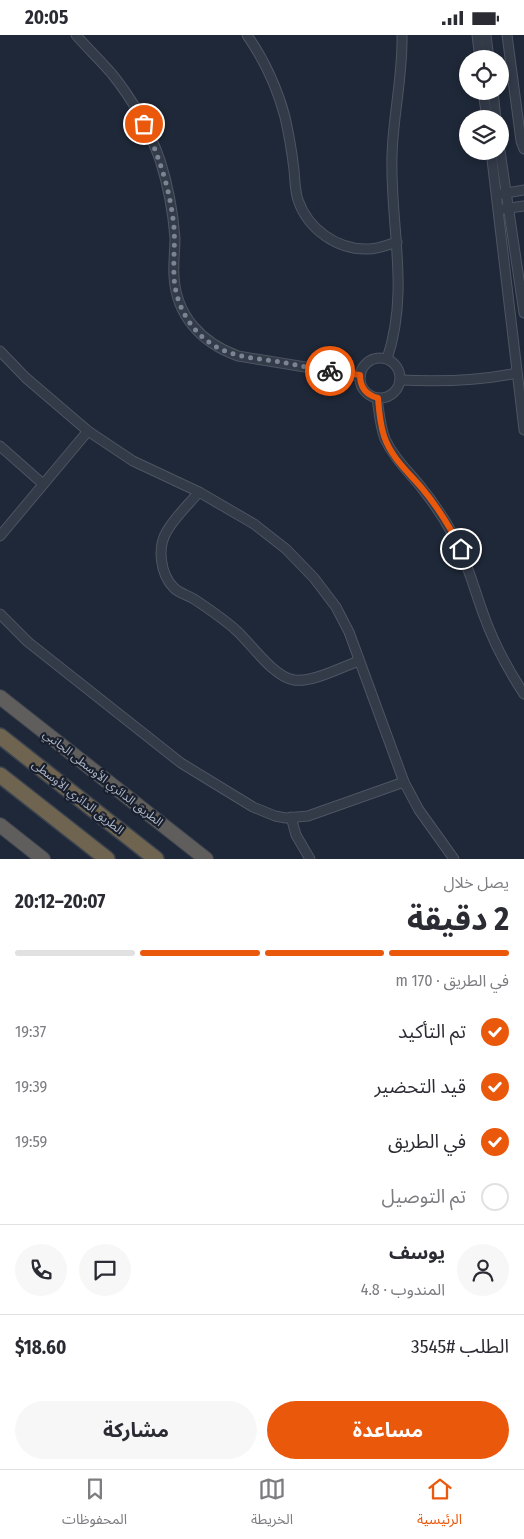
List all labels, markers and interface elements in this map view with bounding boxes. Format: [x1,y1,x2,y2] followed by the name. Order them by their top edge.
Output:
[25,6,68,29] text: 20:05
[459,50,509,160] map controls
[459,50,509,100] button: locate
[123,103,165,145] pin
[130,110,158,138] icon: bag
[459,110,509,160] button: layers
[305,346,355,396] courier
[316,357,344,385] icon: bike
[440,528,482,570] pin
[447,535,475,563] icon: home
[40,727,166,829] street label: الطريق الدائري الأوسطى الجانبي
[29,757,127,837] street label: الطريق الدائري الأوسطى
[443,873,509,892] text: يصل خلال
[15,890,105,913] text: 20:07–20:12
[407,900,509,938] text: 2 دقيقة
[396,971,509,990] text: في الطريق · 170 m
[481,1018,509,1046] icon: check
[398,1020,466,1043] text: تم التأكيد
[15,1022,46,1041] text: 19:37
[481,1073,509,1101] icon: check
[375,1075,466,1098] text: قيد التحضير
[15,1077,47,1096] text: 19:39
[481,1128,509,1156] icon: check
[388,1130,466,1153] text: في الطريق
[15,1132,47,1151] text: 19:59
[382,1185,466,1208] text: تم التوصيل
[389,1241,445,1264] text: يوسف
[15,1244,67,1296] button: phone
[79,1244,131,1296] button: chat
[457,1244,509,1296] button: person
[361,1280,445,1299] text: المندوب · 4.8
[411,1335,509,1358] text: الطلب #3545
[15,1336,66,1359] text: $18.60
[15,1401,257,1459] button: مشاركة
[267,1401,509,1459] button: مساعدة
[62,1475,127,1534] tab: المحفوظات
[251,1475,293,1534] tab: الخريطة
[417,1475,462,1534] tab: الرئيسية

